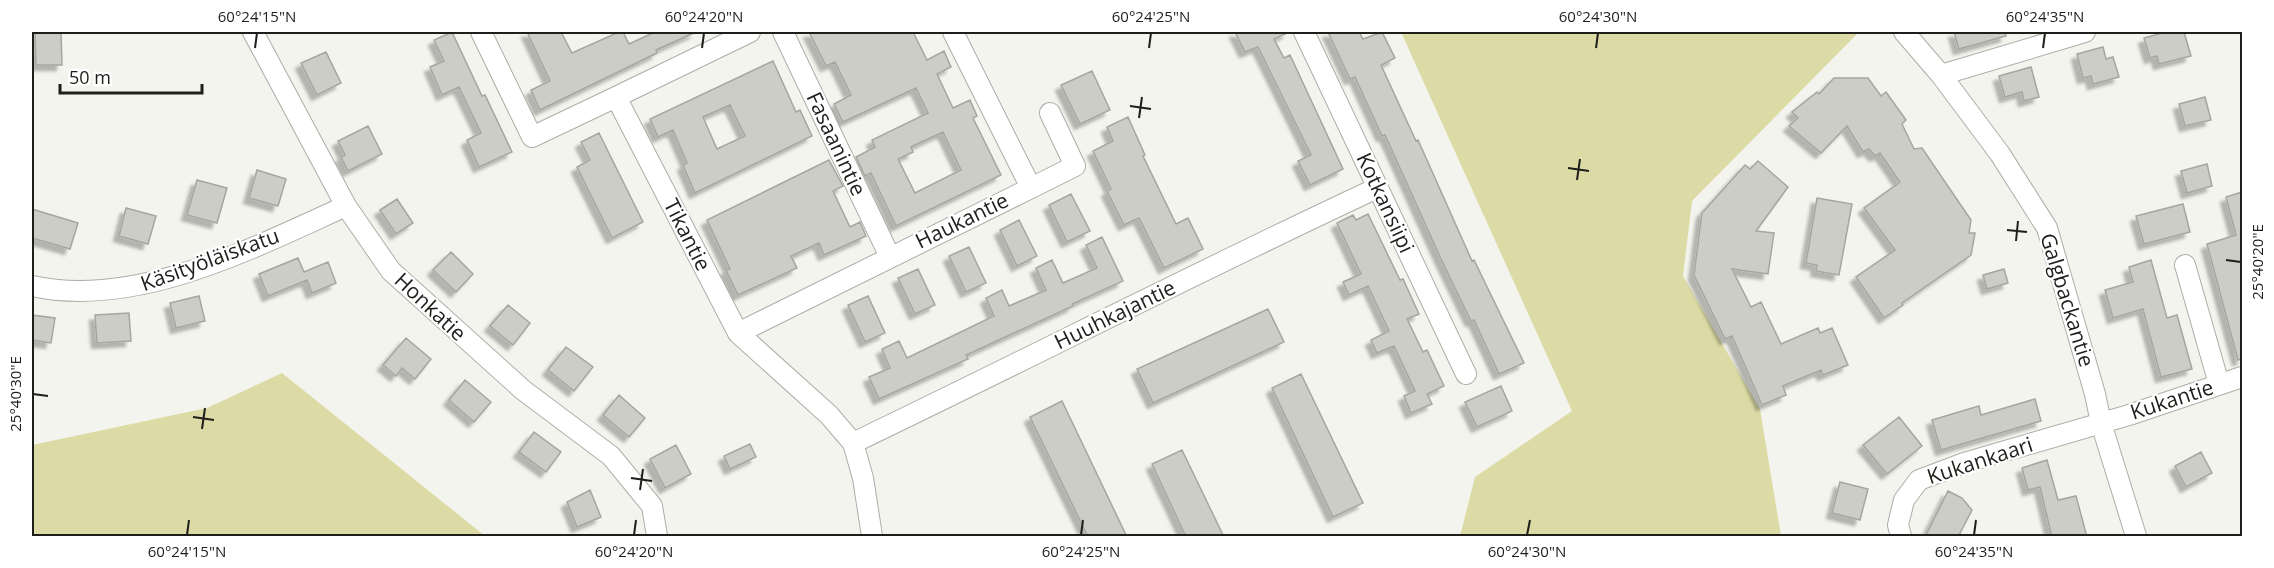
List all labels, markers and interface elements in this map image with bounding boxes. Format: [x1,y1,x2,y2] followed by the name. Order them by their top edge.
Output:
[218,6,296,26] text: 60°24'15"N
[665,6,743,26] text: 60°24'20"N
[1112,6,1190,26] text: 60°24'25"N
[1559,6,1637,26] text: 60°24'30"N
[2006,6,2084,26] text: 60°24'35"N
[60,57,202,95] scale bar
[69,65,111,89] text: 50 m
[801,87,873,200] street label: Fasaanintie
[1351,148,1421,257] street label: Kotkansiipi
[910,186,1013,255] street label: Haukantie
[658,194,718,275] street label: Tikantie
[136,221,283,297] street label: Käsityöläiskatu
[2247,224,2267,300] text: 25°40'20"E
[2034,229,2102,370] street label: Galgbackantie
[389,266,473,347] street label: Honkatie
[1049,273,1180,355] street label: Huuhkajantie
[5,356,25,432] text: 25°40'30"E
[2127,372,2217,426] street label: Kukantie
[1923,430,2036,490] street label: Kukankaari
[148,541,226,561] text: 60°24'15"N
[595,541,673,561] text: 60°24'20"N
[1042,541,1120,561] text: 60°24'25"N
[1488,541,1566,561] text: 60°24'30"N
[1935,541,2013,561] text: 60°24'35"N

